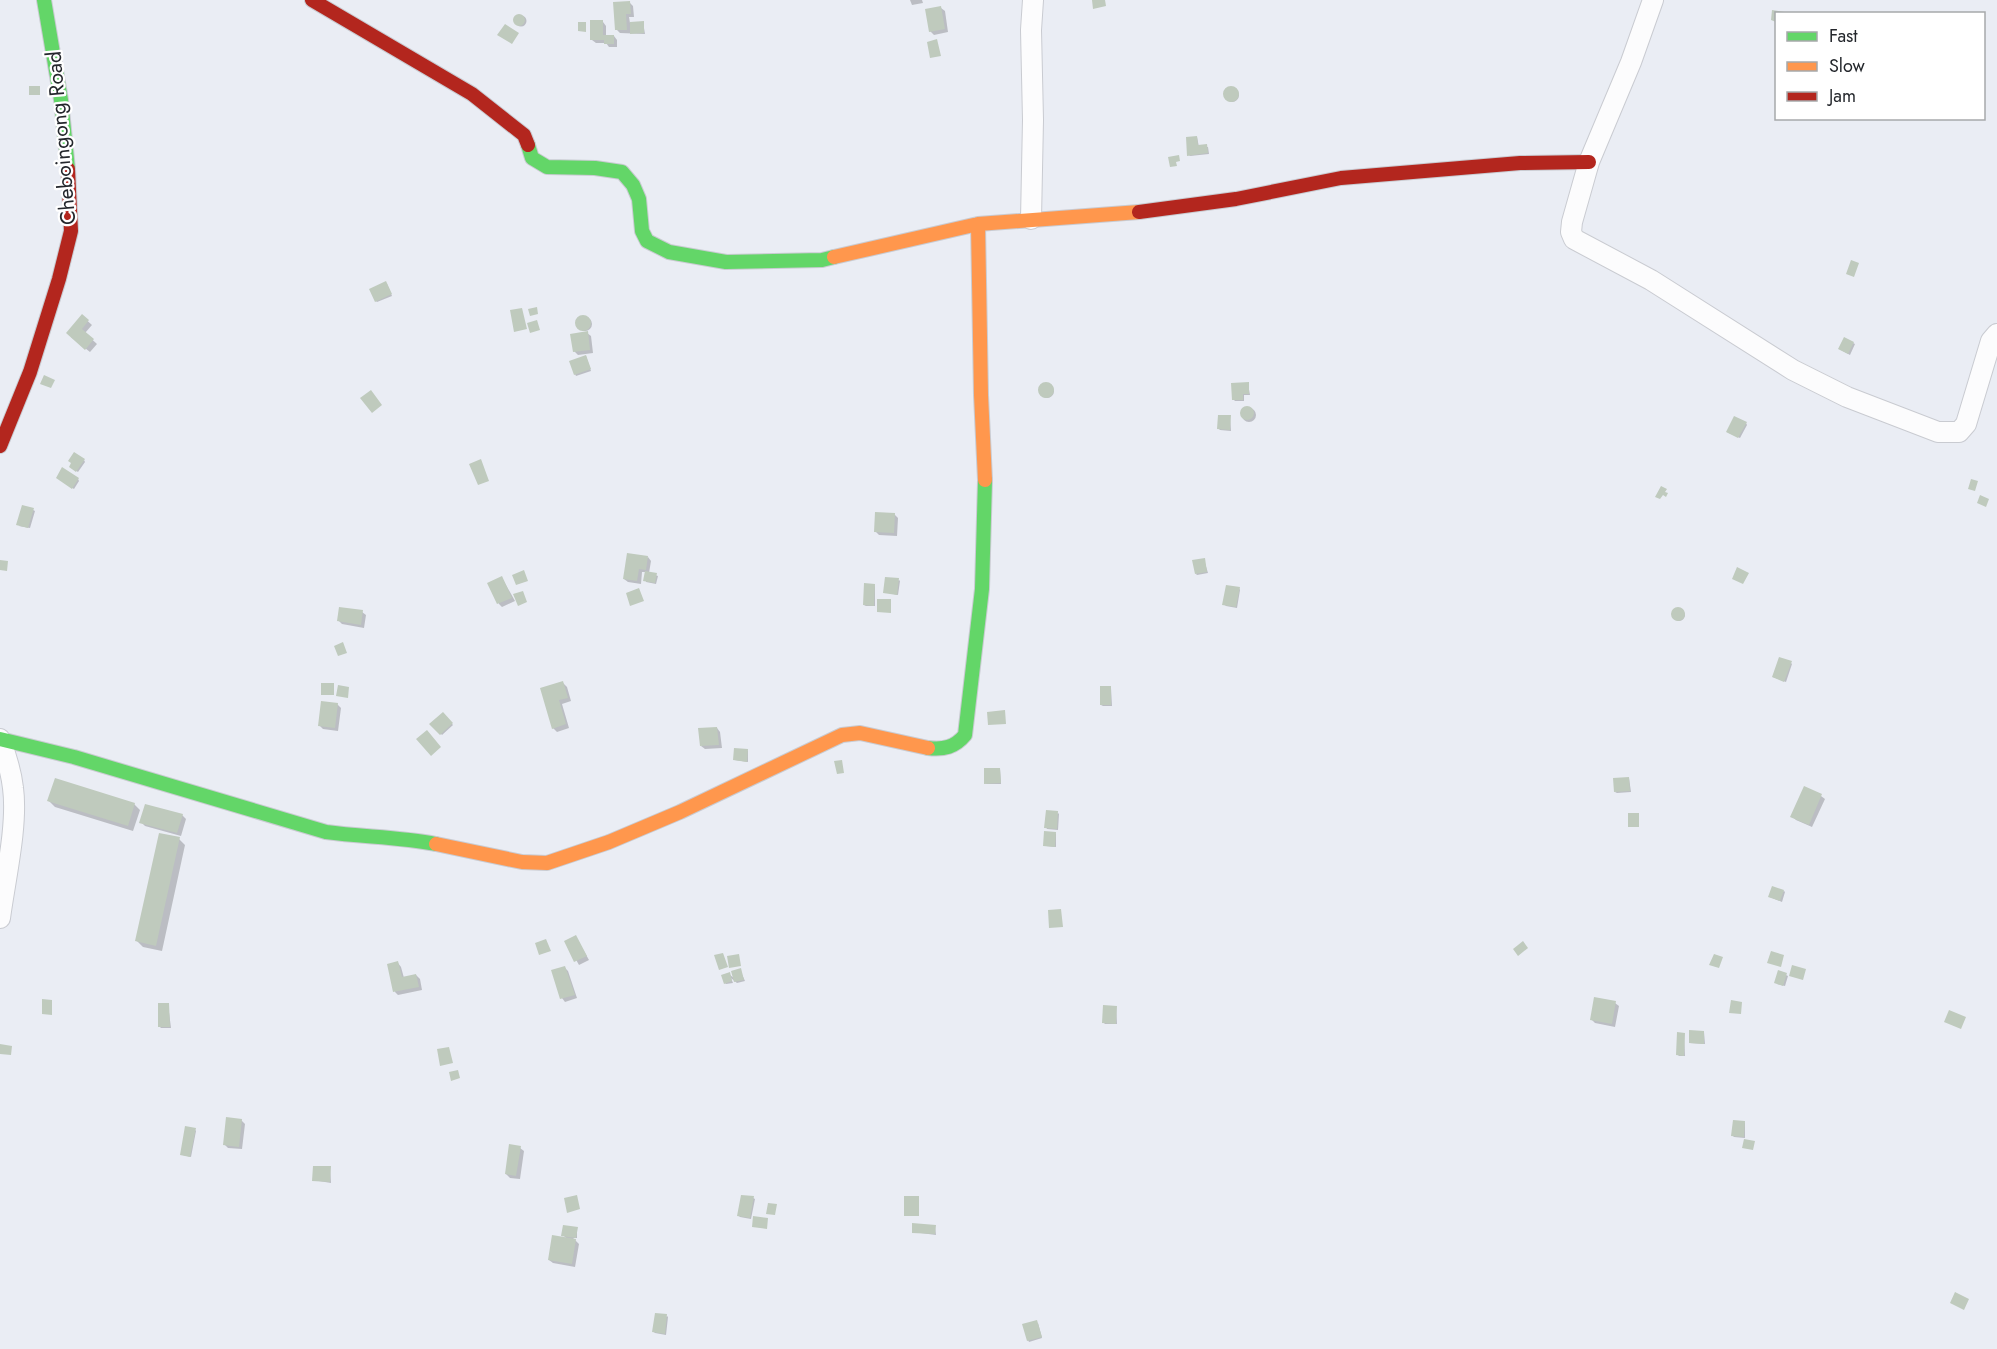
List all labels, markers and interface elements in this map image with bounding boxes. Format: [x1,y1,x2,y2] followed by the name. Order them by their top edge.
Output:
[1775,12,1985,120] legend
[1829,23,1858,49] text: Fast
[38,50,84,226] street label: Cheboingong Road
[1829,53,1866,79] text: Slow
[1827,83,1856,109] text: Jam

